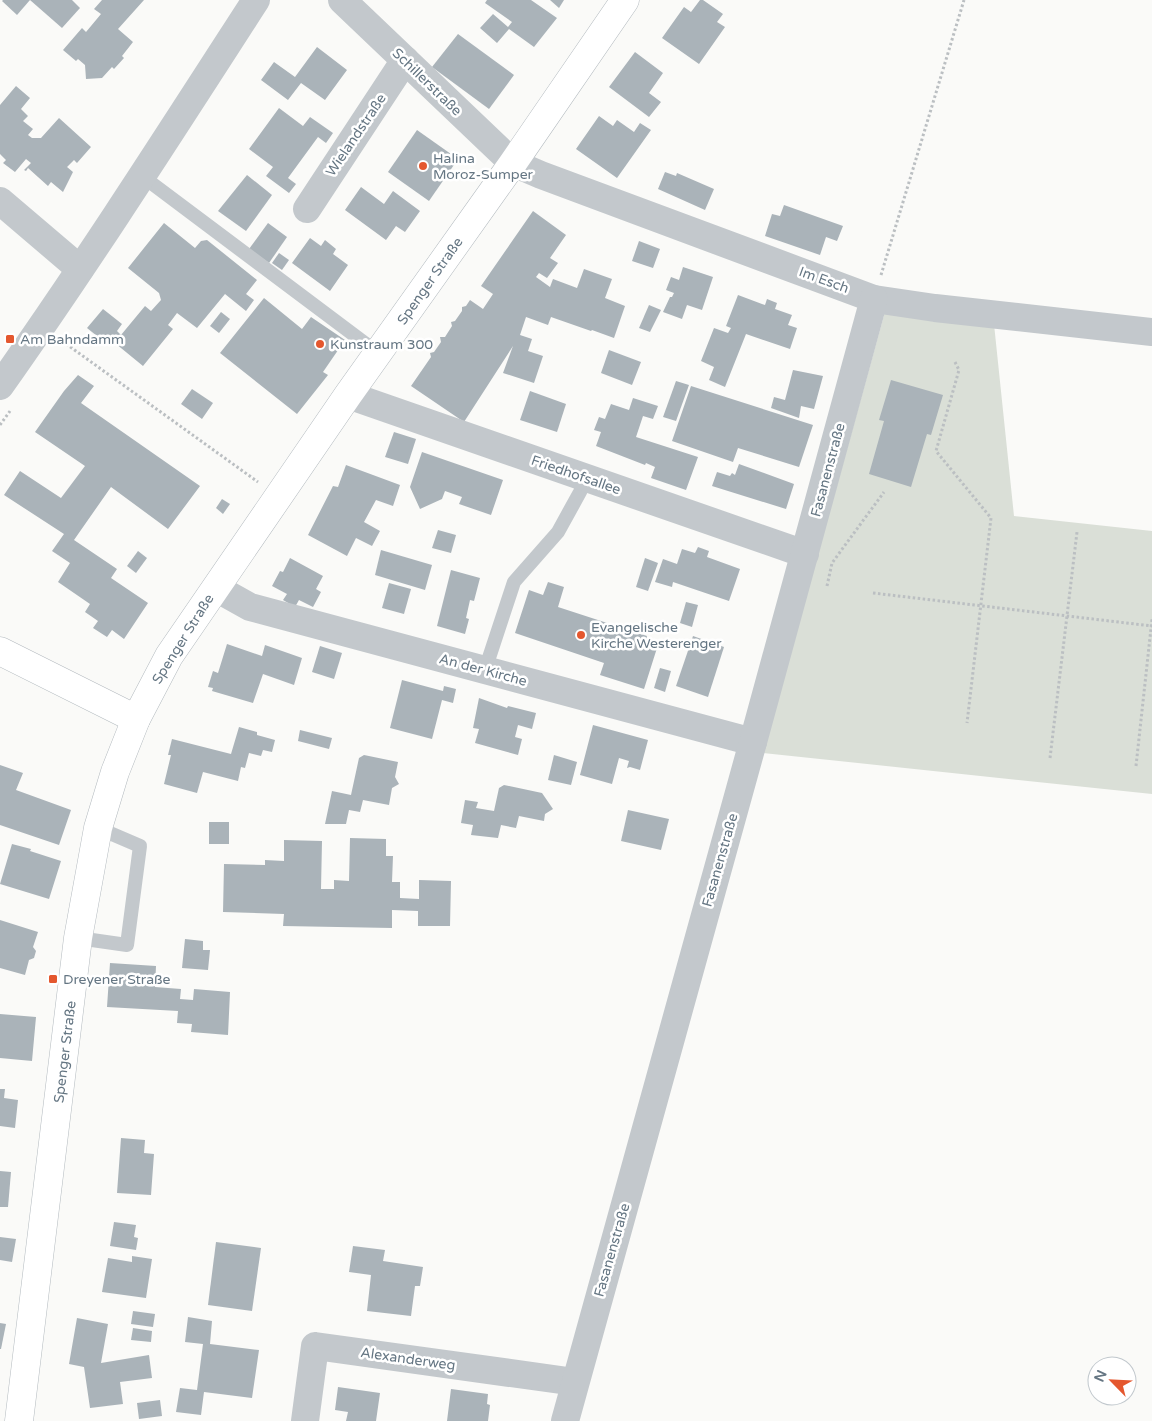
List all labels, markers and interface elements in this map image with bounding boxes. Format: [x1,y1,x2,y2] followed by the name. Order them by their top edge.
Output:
[389,45,465,119] street label: Schillerstraße
[322,90,390,179] street label: Wielandstraße
[433,150,534,183] place label: Halina Moroz-Sumper
[417,160,429,172] marker: Halina Moroz-Sumper
[394,234,467,328] street label: Spenger Straße
[797,263,851,297] street label: Im Esch
[20,331,124,348] place label: Am Bahndamm
[4,333,16,345] marker: Am Bahndamm
[330,336,433,353] place label: Kunstraum 300
[314,338,326,350] marker: Kunstraum 300
[807,421,849,519] street label: Fasanenstraße
[529,452,623,498] street label: Friedhofsallee
[149,591,218,687] street label: Spenger Straße
[591,619,722,652] place label: Evangelische Kirche Westerenger
[575,629,587,641] marker: Evangelische Kirche Westerenger
[437,650,529,690] street label: An der Kirche
[699,811,741,909] street label: Fasanenstraße
[63,971,171,988] place label: Dreyener Straße
[47,973,59,985] marker: Dreyener Straße
[50,1000,80,1104] street label: Spenger Straße
[591,1201,633,1299] street label: Fasanenstraße
[360,1344,456,1374] street label: Alexanderweg
[1087,1356,1137,1406] north arrow
[1091,1367,1111,1385] text: N

